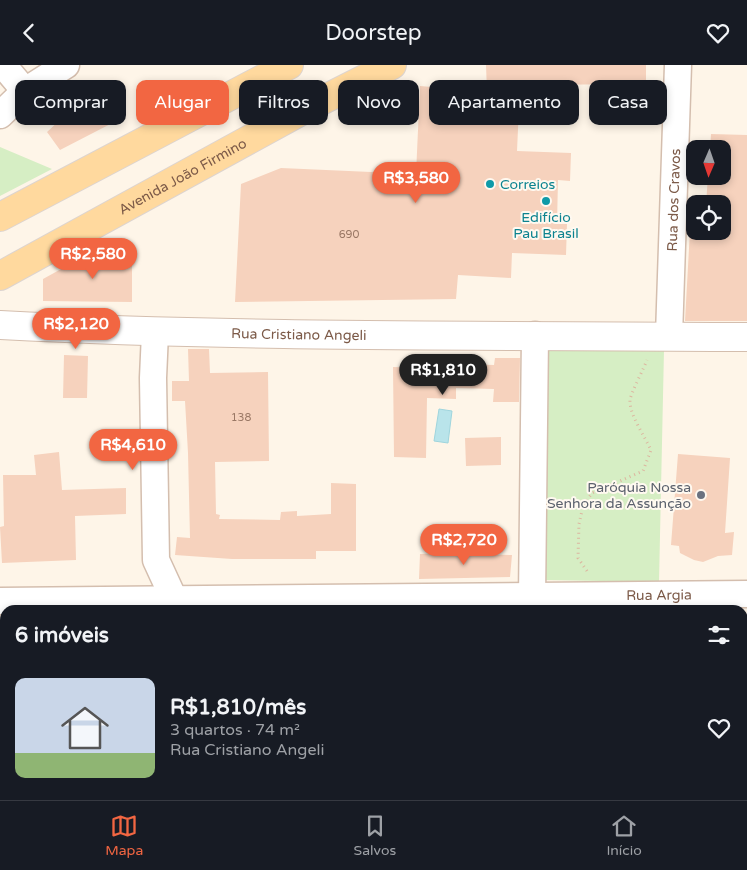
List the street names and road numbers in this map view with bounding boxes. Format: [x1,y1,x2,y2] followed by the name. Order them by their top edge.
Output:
[116,135,250,218] street label: Avenida João Firmino
[664,148,684,252] street label: Rua dos Cravos
[231,325,367,344] street label: Rua Cristiano Angeli
[626,587,692,604] street label: Rua Argia

